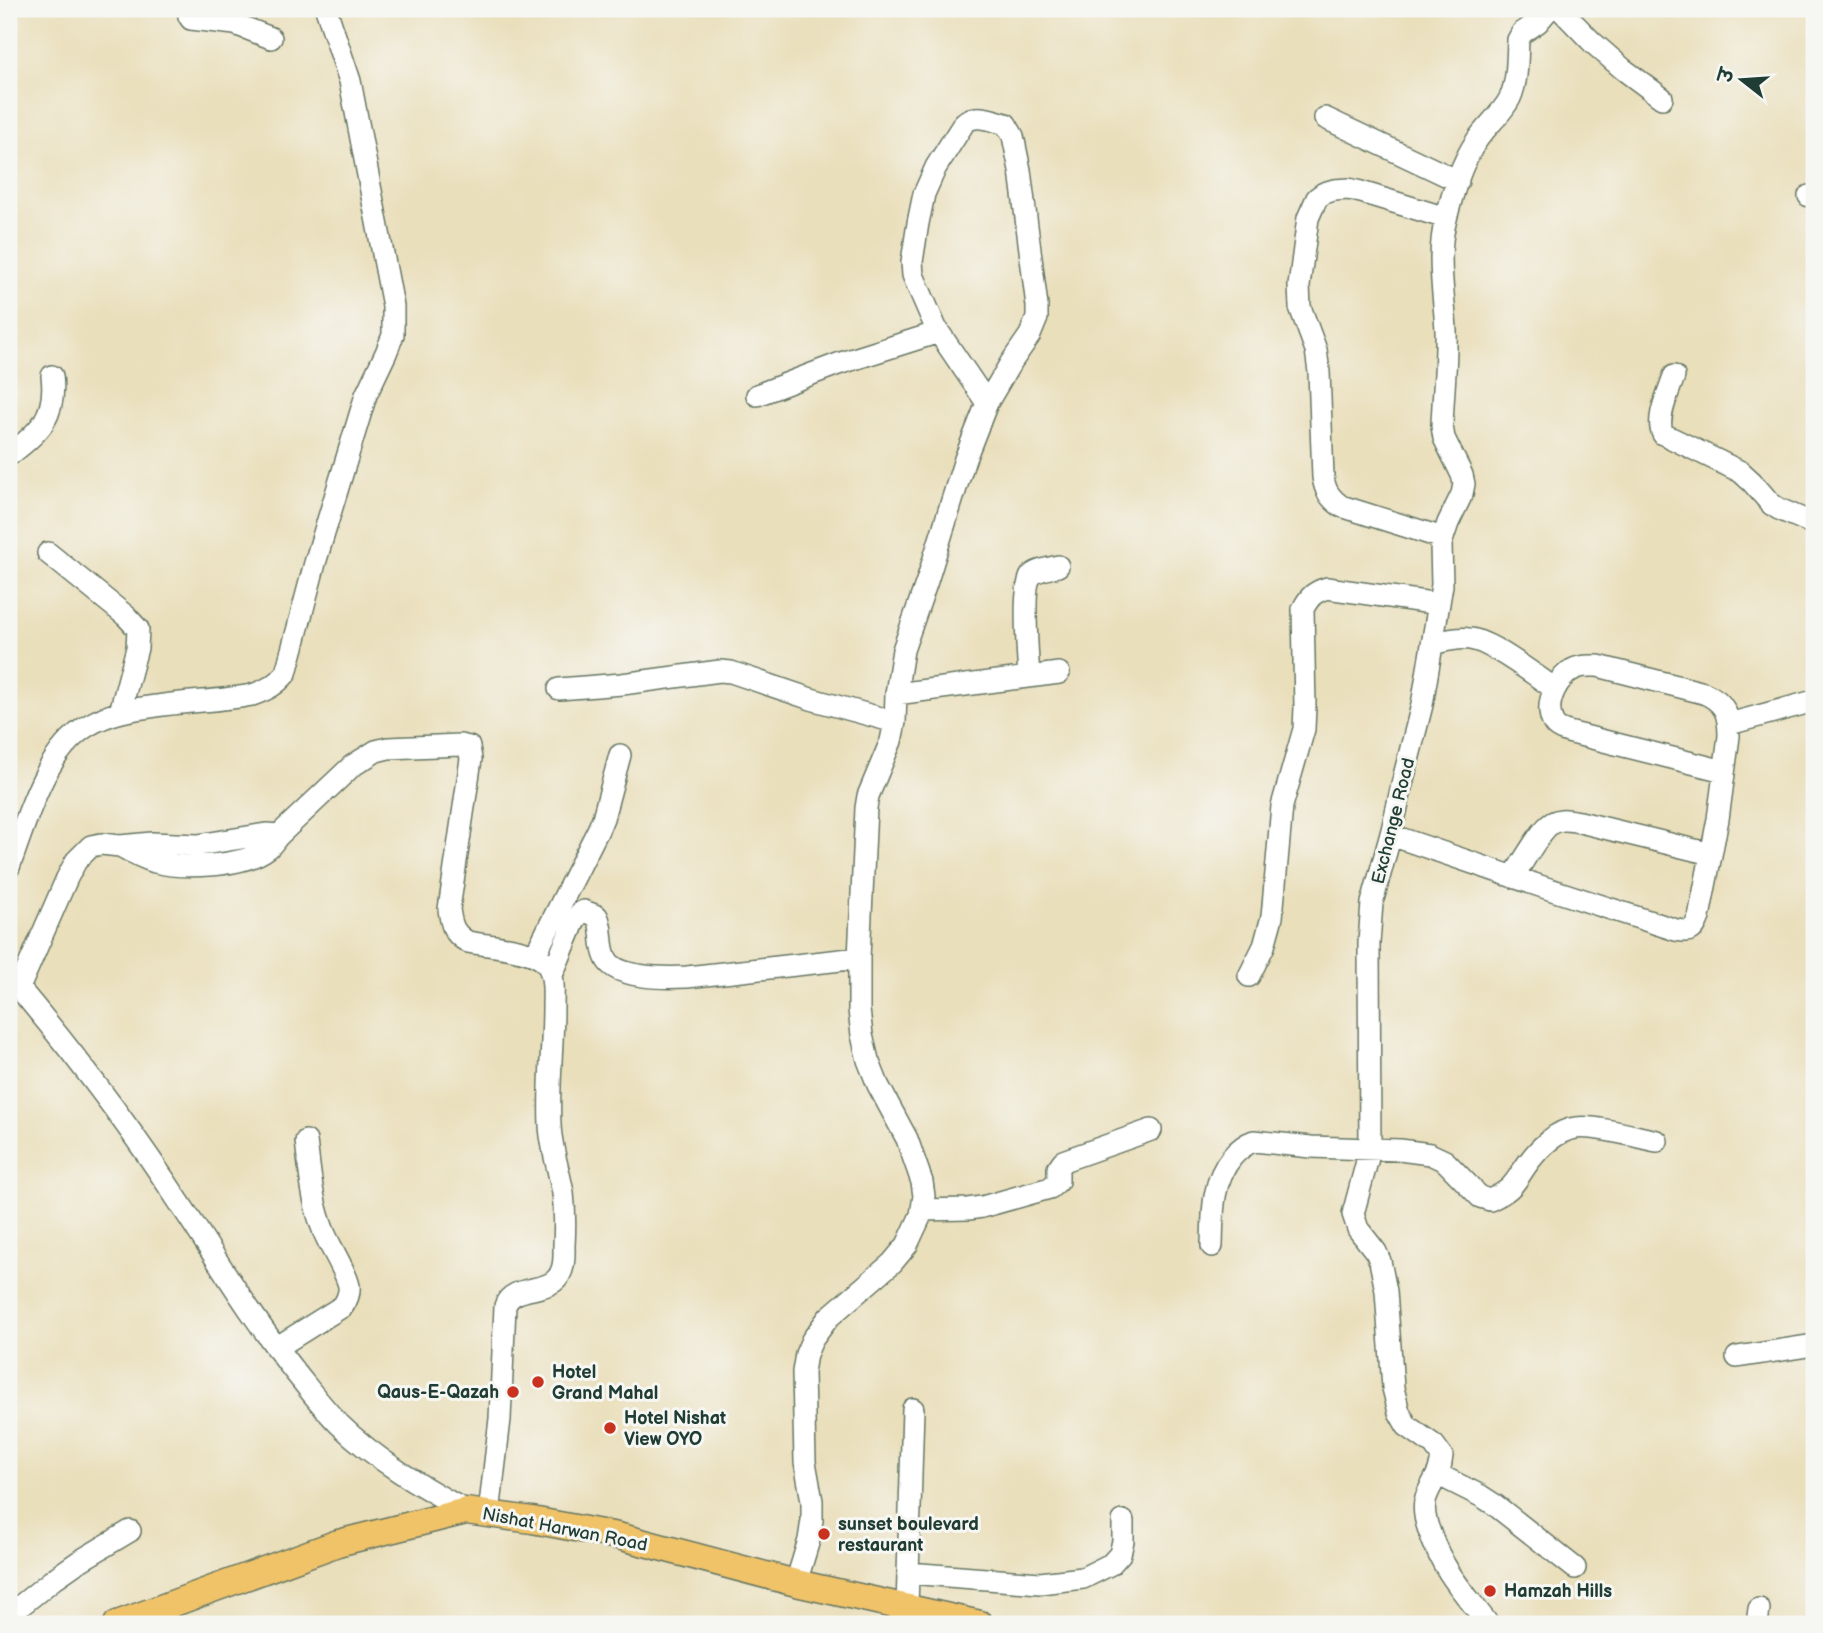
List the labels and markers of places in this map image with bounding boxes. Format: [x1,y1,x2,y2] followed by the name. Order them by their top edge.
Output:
[552,1362,658,1404] place label: Hotel Grand Mahal
[530,1374,546,1390] marker: Hotel Grand Mahal
[377,1382,499,1403] place label: Qaus-E-Qazah
[505,1384,521,1400] marker: Qaus-E-Qazah
[624,1408,726,1450] place label: Hotel Nishat View OYO
[602,1420,618,1436] marker: Hotel Nishat View OYO
[838,1514,979,1556] place label: sunset boulevard restaurant
[816,1526,832,1542] marker: sunset boulevard restaurant
[1504,1581,1612,1602] place label: Hamzah Hills
[1482,1583,1498,1599] marker: Hamzah Hills

